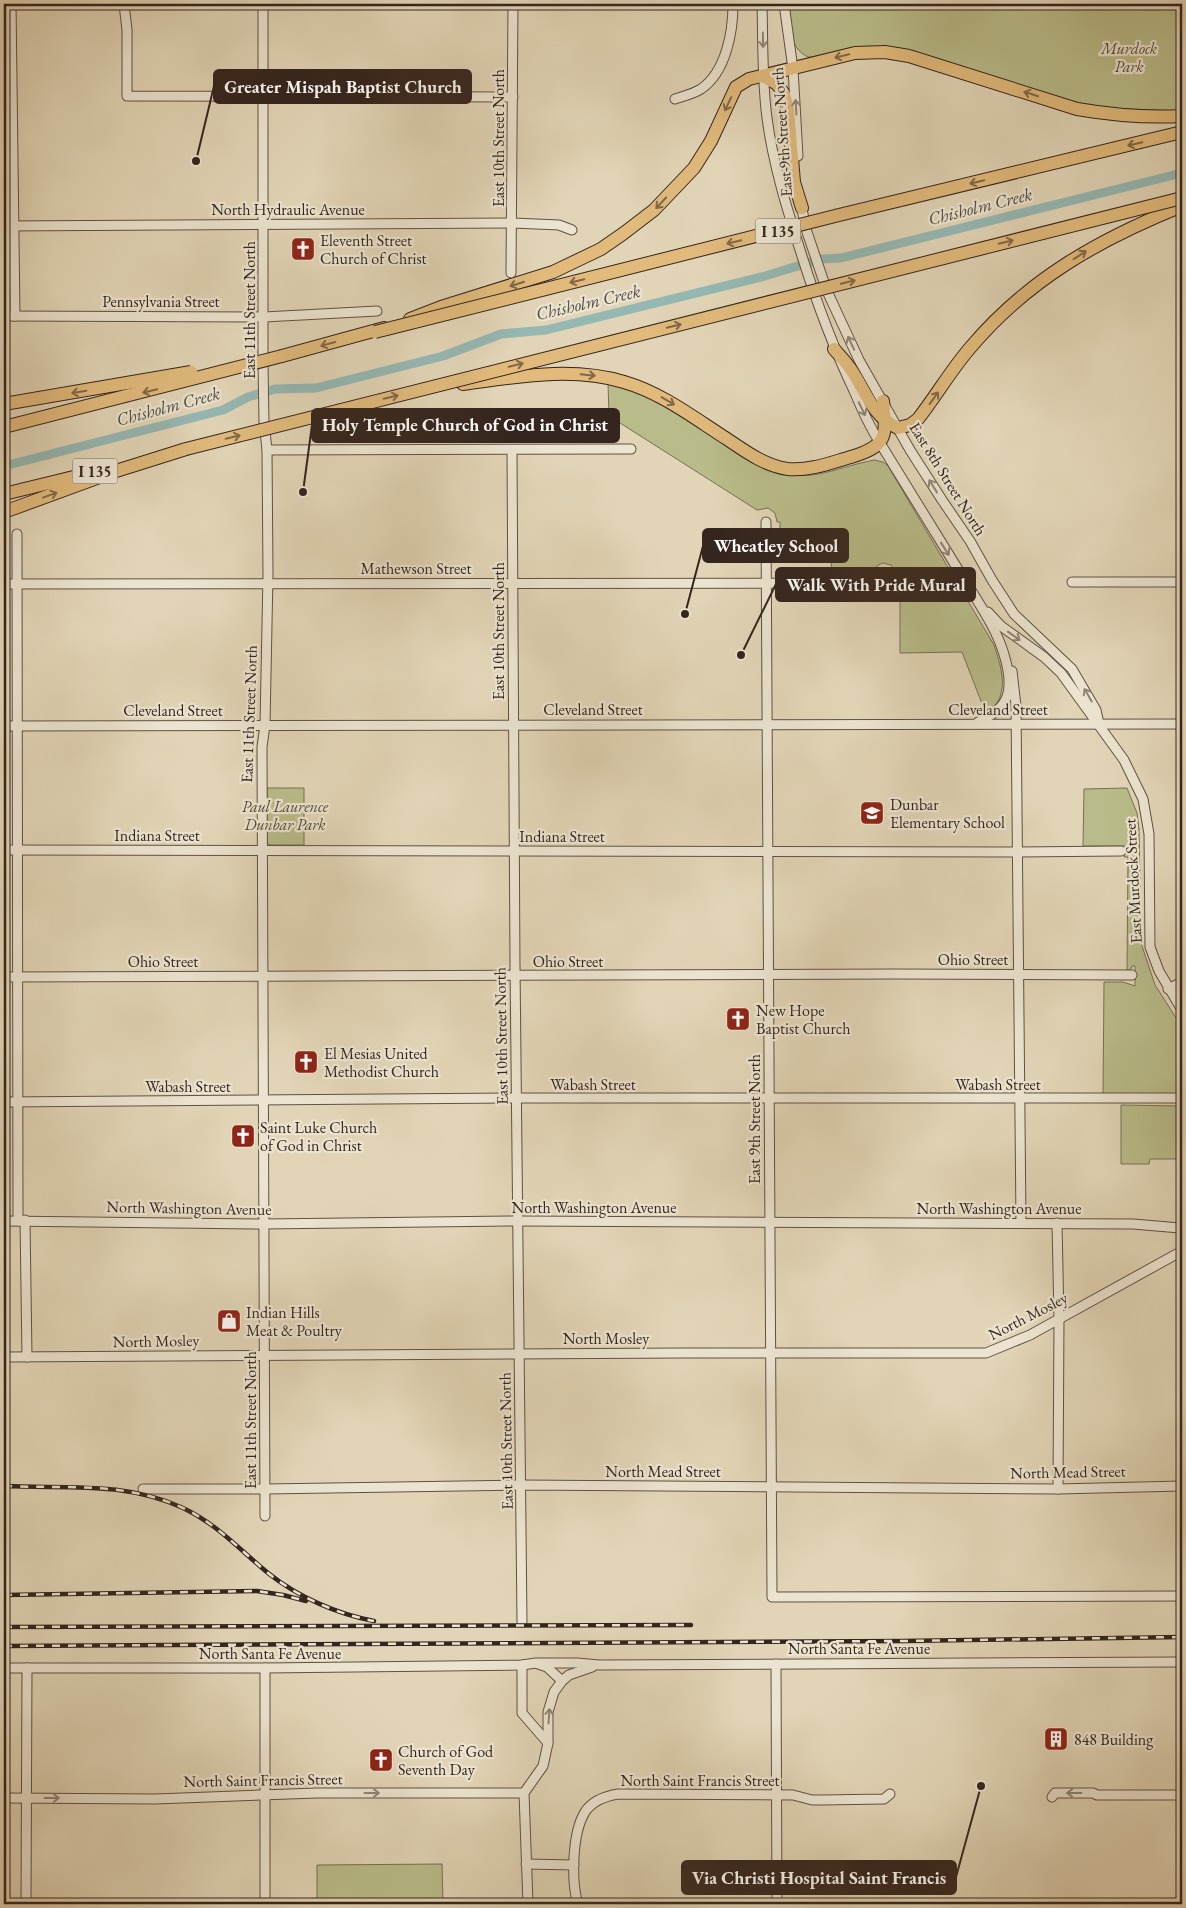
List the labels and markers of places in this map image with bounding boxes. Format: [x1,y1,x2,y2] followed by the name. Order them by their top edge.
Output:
[214,70,471,103] callout: Greater Mispah Baptist Church
[320,230,427,269] place label: Eleventh Street Church of Christ
[290,236,316,262] church icon: Eleventh Street Church of Christ
[312,409,619,442] callout: Holy Temple Church of God in Christ
[703,529,848,562] callout: Wheatley School
[776,568,975,601] callout: Walk With Pride Mural
[890,794,1005,833] place label: Dunbar Elementary School
[859,800,885,826] school or university icon: Dunbar Elementary School
[756,1000,851,1039] place label: New Hope Baptist Church
[725,1006,751,1032] church icon: New Hope Baptist Church
[324,1043,439,1082] place label: El Mesias United Methodist Church
[293,1049,319,1075] church icon: El Mesias United Methodist Church
[260,1117,377,1156] place label: Saint Luke Church of God in Christ
[230,1123,256,1149] church icon: Saint Luke Church of God in Christ
[246,1302,343,1341] place label: Indian Hills Meat & Poultry
[216,1308,242,1334] shop icon: Indian Hills Meat & Poultry
[1043,1726,1069,1752] building icon: 848 Building
[1074,1729,1154,1750] place label: 848 Building
[398,1741,494,1780] place label: Church of God Seventh Day
[368,1747,394,1773] church icon: Church of God Seventh Day
[682,1861,956,1894] callout: Via Christi Hospital Saint Francis

